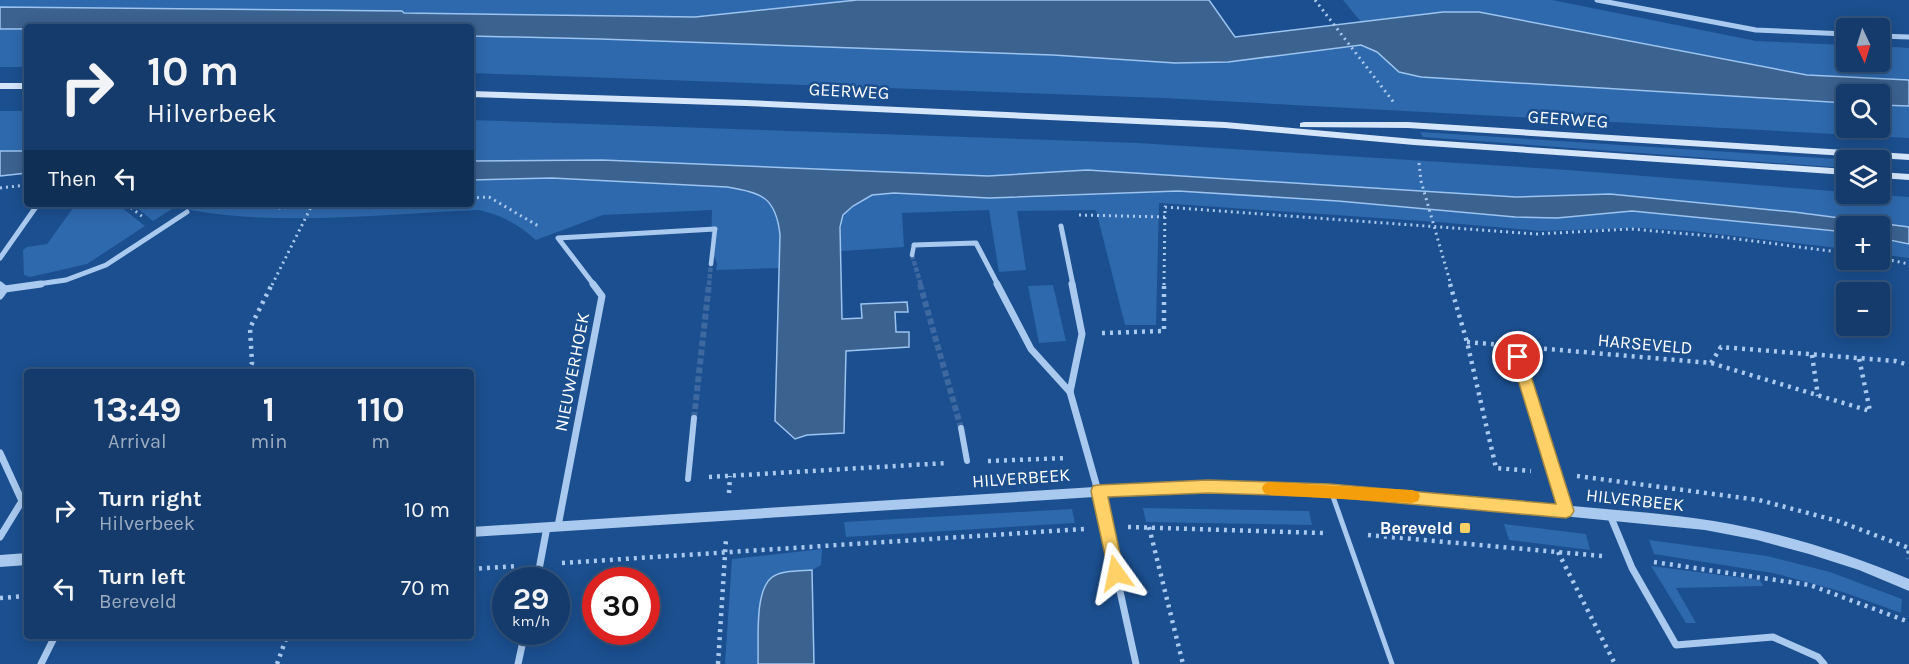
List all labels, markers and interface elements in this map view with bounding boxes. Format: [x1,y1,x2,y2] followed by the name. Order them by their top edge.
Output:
[1836,18,1890,72] north arrow
[1836,18,1890,336] map controls
[147,46,239,96] text: 10 m
[48,48,126,126] icon: right
[808,78,890,104] street label: GEERWEG
[1836,84,1890,138] button: search
[147,97,277,129] text: Hilverbeek
[1527,105,1609,133] street label: GEERWEG
[1836,150,1890,204] button: layers
[109,162,142,195] icon: left
[48,166,97,192] text: Then
[1836,216,1890,270] button: +
[1836,282,1890,336] button: −
[550,310,594,434] street label: NIEUWERHOEK
[1597,329,1693,359] street label: HARSEVELD
[1492,331,1543,382] pin
[1501,340,1534,373] icon: arrive
[93,388,181,430] text: 13:49
[262,388,275,430] text: 1
[356,388,405,430] text: 110
[108,430,167,453] text: Arrival
[251,430,287,453] text: min
[371,430,390,453] text: m
[971,464,1071,492] street label: HILVERBEEK
[1585,484,1685,516] street label: HILVERBEEK
[99,486,202,512] text: Turn right
[48,494,81,527] icon: right
[404,497,450,523] text: 10 m
[99,512,195,535] text: Hilverbeek
[1380,517,1453,539] place label: Bereveld
[1458,521,1472,535] marker: Bereveld
[1084,541,1148,605] position arrow
[99,564,186,590] text: Turn left
[582,567,660,645] speed limit sign: 30
[48,572,81,605] icon: left
[401,575,450,601] text: 70 m
[513,581,549,617] text: 29
[99,590,177,613] text: Bereveld
[512,612,550,630] text: km/h

